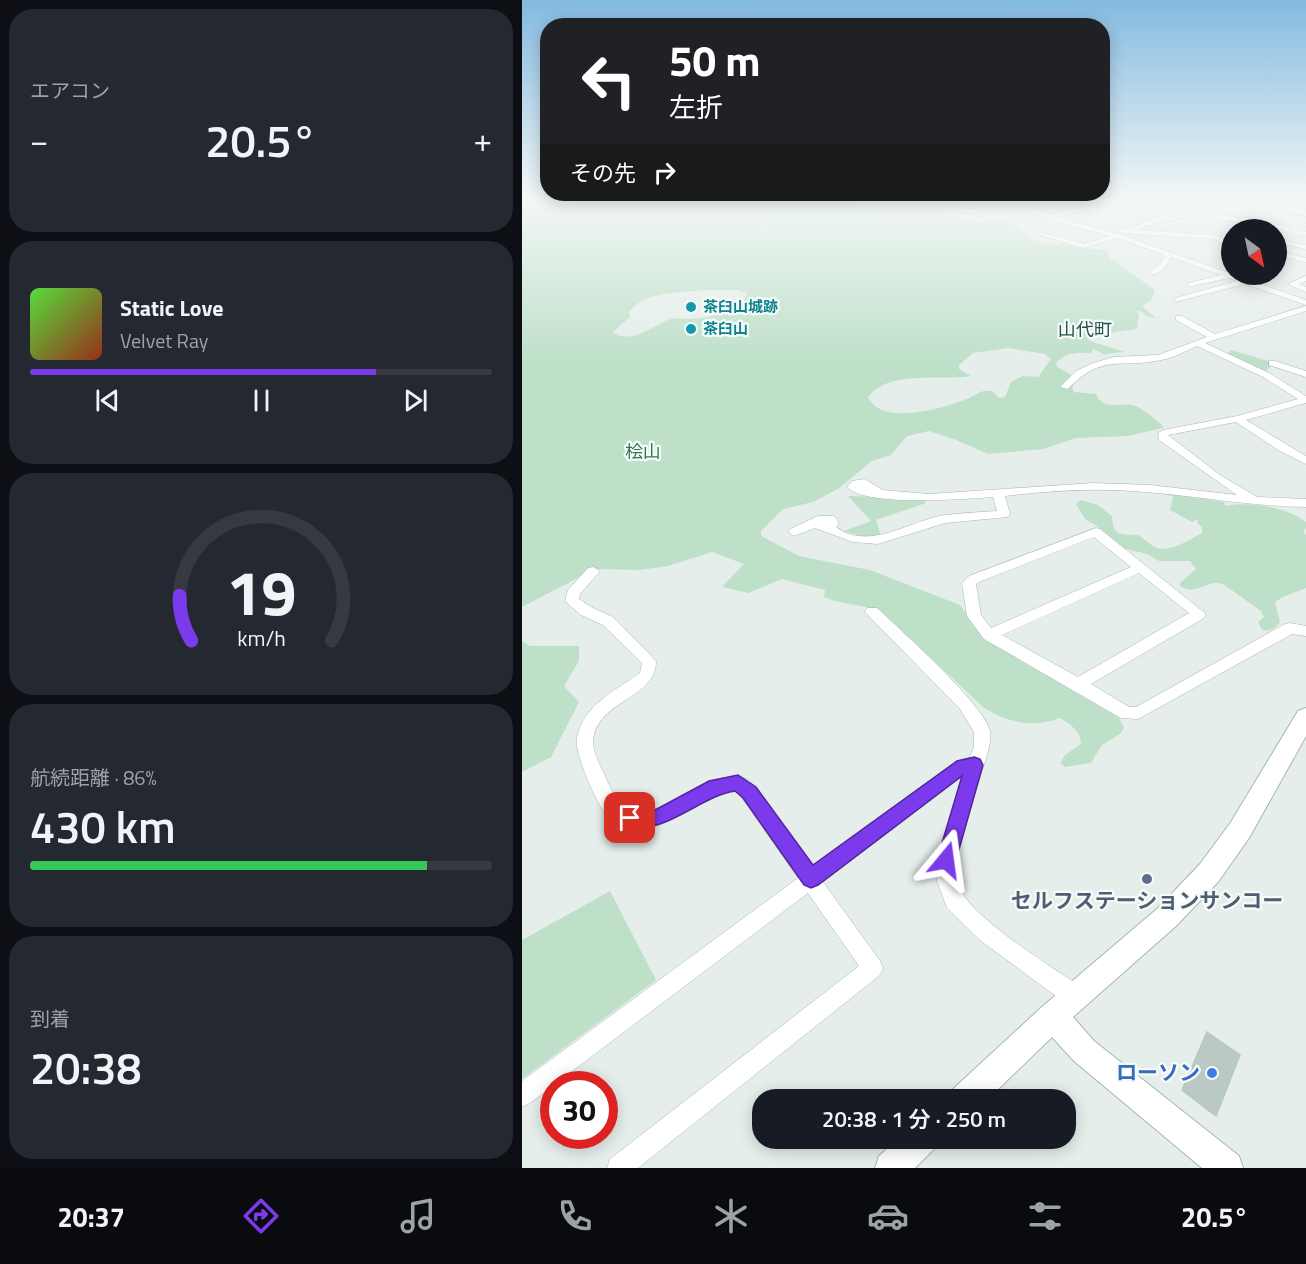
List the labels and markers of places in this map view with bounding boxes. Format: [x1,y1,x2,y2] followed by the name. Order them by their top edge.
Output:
[703,295,778,318] place label: 茶臼山城跡
[684,300,698,314] marker: 茶臼山城跡
[703,317,748,340] place label: 茶臼山
[684,322,698,336] marker: 茶臼山
[604,792,655,843] pin
[1140,872,1154,886] marker: セルフステーションサンコー
[1011,884,1283,916] place label: セルフステーションサンコー
[1116,1056,1200,1088] place label: ローソン
[1205,1066,1219,1080] marker: ローソン

